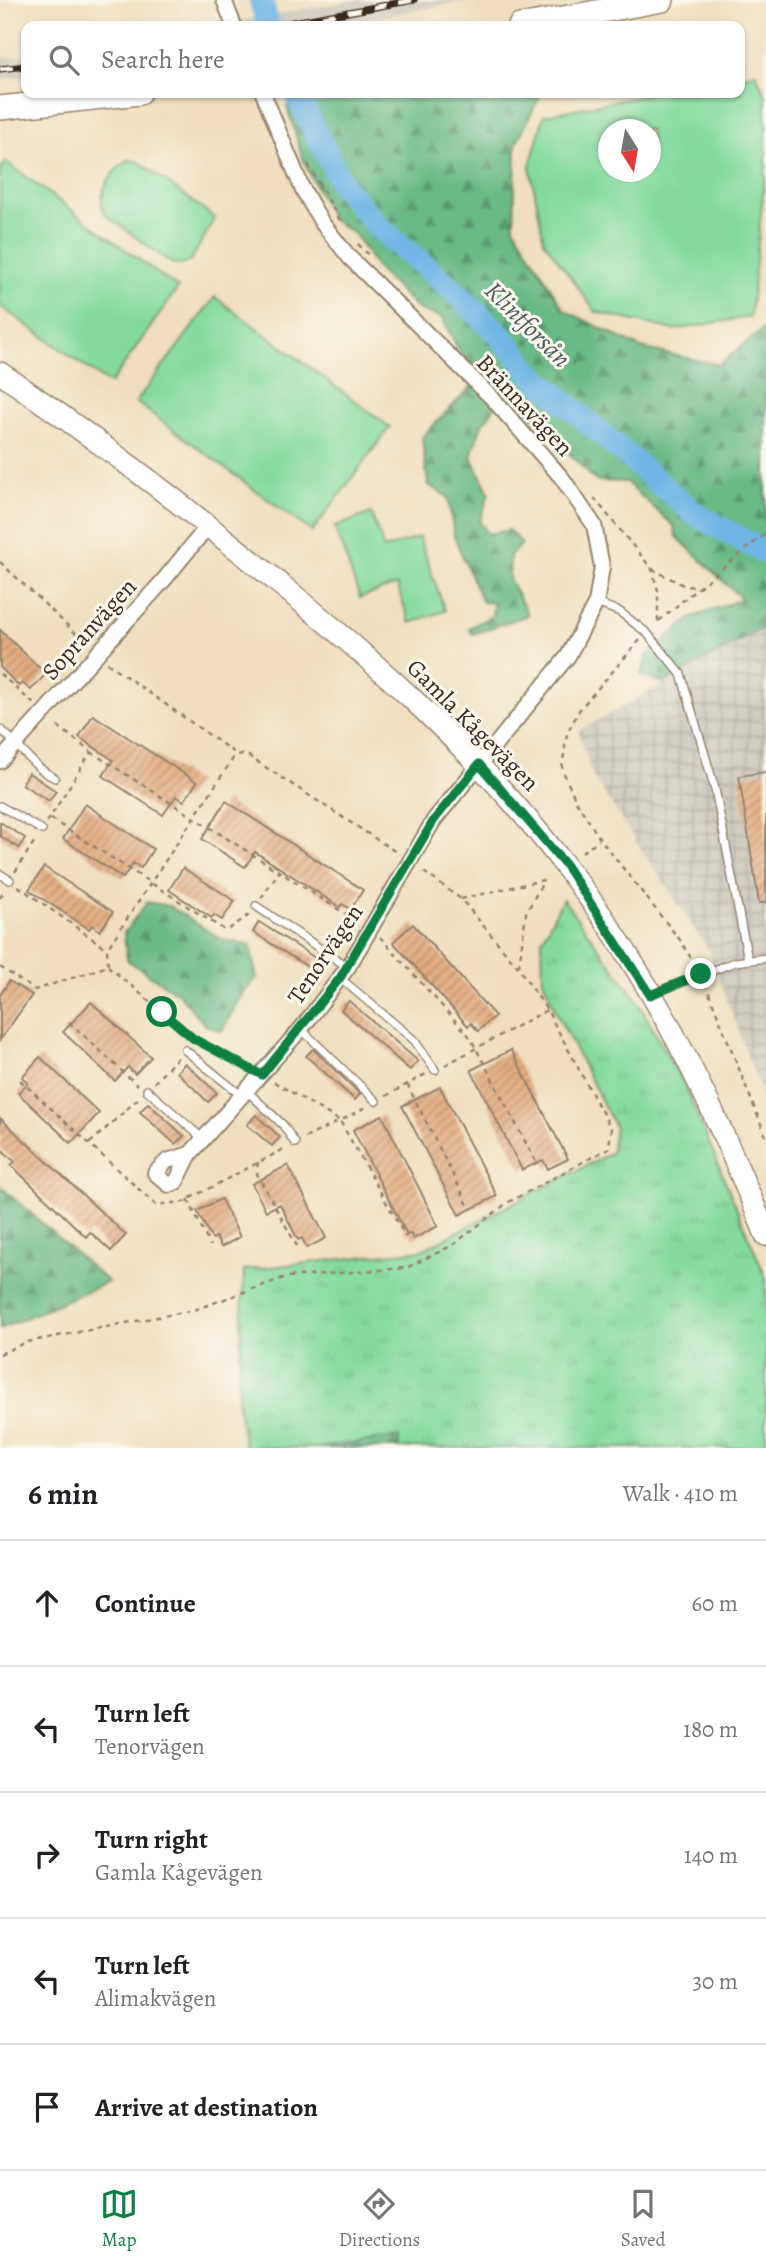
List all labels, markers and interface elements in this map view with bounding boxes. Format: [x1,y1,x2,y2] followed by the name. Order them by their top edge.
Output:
[21,21,745,98] search box
[45,41,83,79] icon: search
[101,42,225,77] text: Search here
[598,119,661,182] north arrow
[477,274,578,375] water label: Klintforsån
[469,347,581,463] street label: Brännavägen
[35,571,143,687] street label: Sopranvägen
[400,652,546,798] street label: Gamla Kågevägen
[280,898,370,1010] street label: Tenorvägen
[685,958,716,989] route end
[146,996,177,1027] route start
[28,1474,98,1514] text: 6 min
[623,1478,738,1509] text: Walk · 410 m
[28,1584,66,1622] icon: ahead
[95,1586,196,1621] text: Continue
[691,1588,738,1619] text: 60 m
[95,1696,190,1731] text: Turn left
[28,1710,66,1748] icon: left
[683,1714,738,1745] text: 180 m
[95,1731,205,1762] text: Tenorvägen
[95,1822,208,1857] text: Turn right
[28,1836,66,1874] icon: right
[684,1840,738,1871] text: 140 m
[95,1857,263,1888] text: Gamla Kågevägen
[95,1948,190,1983] text: Turn left
[28,1962,66,2000] icon: left
[692,1966,738,1997] text: 30 m
[95,1983,216,2014] text: Alimakvägen
[28,2088,66,2126] icon: arrive
[95,2090,318,2125] text: Arrive at destination
[100,2185,138,2253] tab: Map
[339,2185,420,2253] tab: Directions
[621,2185,666,2253] tab: Saved

